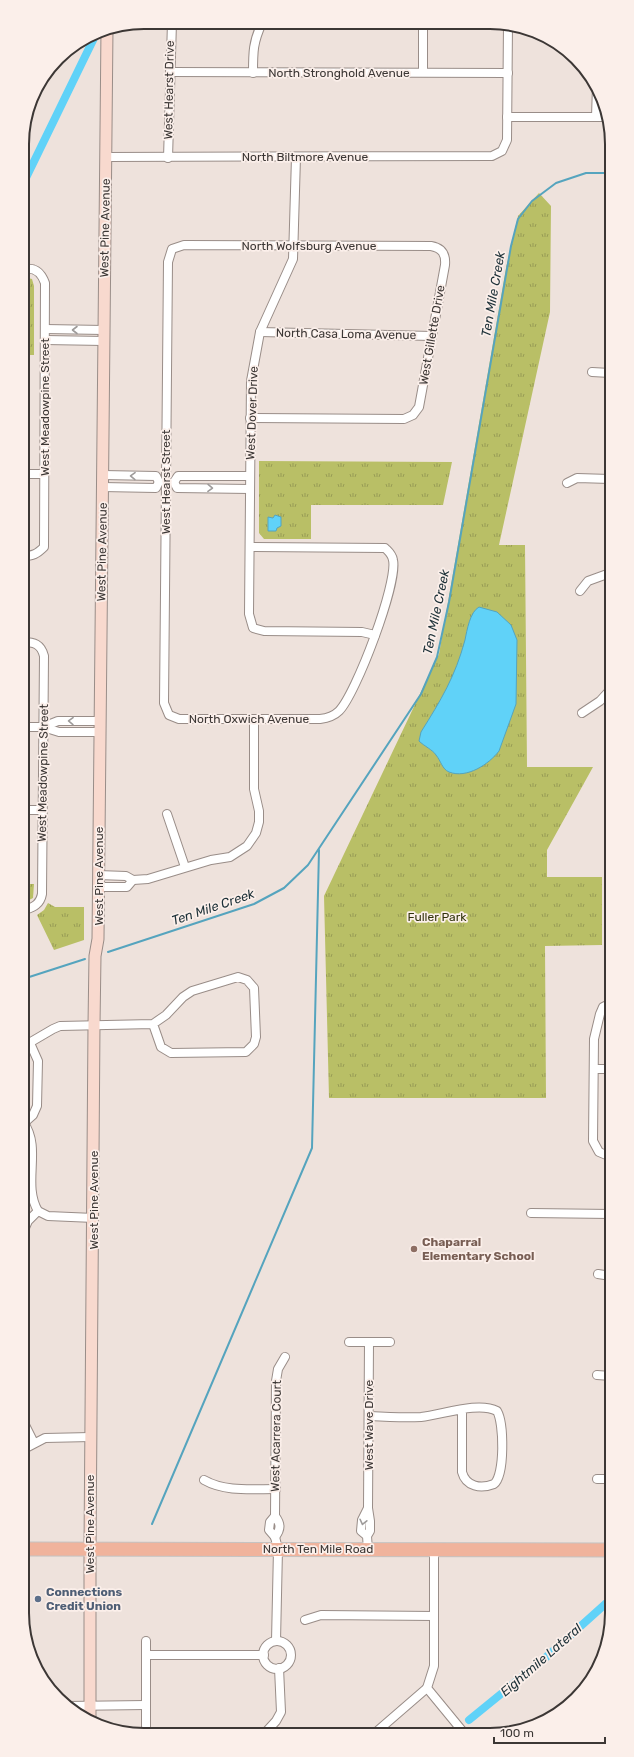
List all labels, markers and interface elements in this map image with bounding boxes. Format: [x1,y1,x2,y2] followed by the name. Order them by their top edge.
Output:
[161,40,177,140] street label: West Hearst Drive
[268,66,410,80] street label: North Stronghold Avenue
[242,150,369,164] street label: North Biltmore Avenue
[97,178,113,278] street label: West Pine Avenue
[241,239,377,253] street label: North Wolfsburg Avenue
[478,250,508,338] water label: Ten Mile Creek
[416,284,448,386] street label: West Gillette Drive
[72,326,78,334] one-way arrow
[276,326,417,342] street label: North Casa Loma Avenue
[38,338,52,476] street label: West Meadowpine Street
[243,366,261,460] street label: West Dover Drive
[159,429,173,534] street label: West Hearst Street
[130,472,136,480] one-way arrow
[207,484,213,492] one-way arrow
[94,502,110,602] street label: West Pine Avenue
[420,568,452,656] water label: Ten Mile Creek
[35,704,51,842] street label: West Meadowpine Street
[189,712,309,726] street label: North Oxwich Avenue
[68,717,74,725] one-way arrow
[92,826,106,926] street label: West Pine Avenue
[170,886,257,928] water label: Ten Mile Creek
[408,910,467,924] park label: Fuller Park
[87,1150,101,1250] street label: West Pine Avenue
[422,1235,534,1263] place label: Chaparral Elementary School
[409,1244,419,1254] marker: Chaparral Elementary School
[268,1380,284,1492] street label: West Acarrera Court
[362,1380,376,1470] street label: West Wave Drive
[83,1474,97,1574] street label: West Pine Avenue
[359,1519,367,1525] one-way arrow
[263,1542,373,1556] street label: North Ten Mile Road
[46,1585,122,1613] place label: Connections Credit Union
[33,1594,43,1604] marker: Connections Credit Union
[497,1620,586,1700] water label: Eightmile Lateral
[494,1719,605,1745] scale bar
[500,1726,534,1740] text: 100 m

